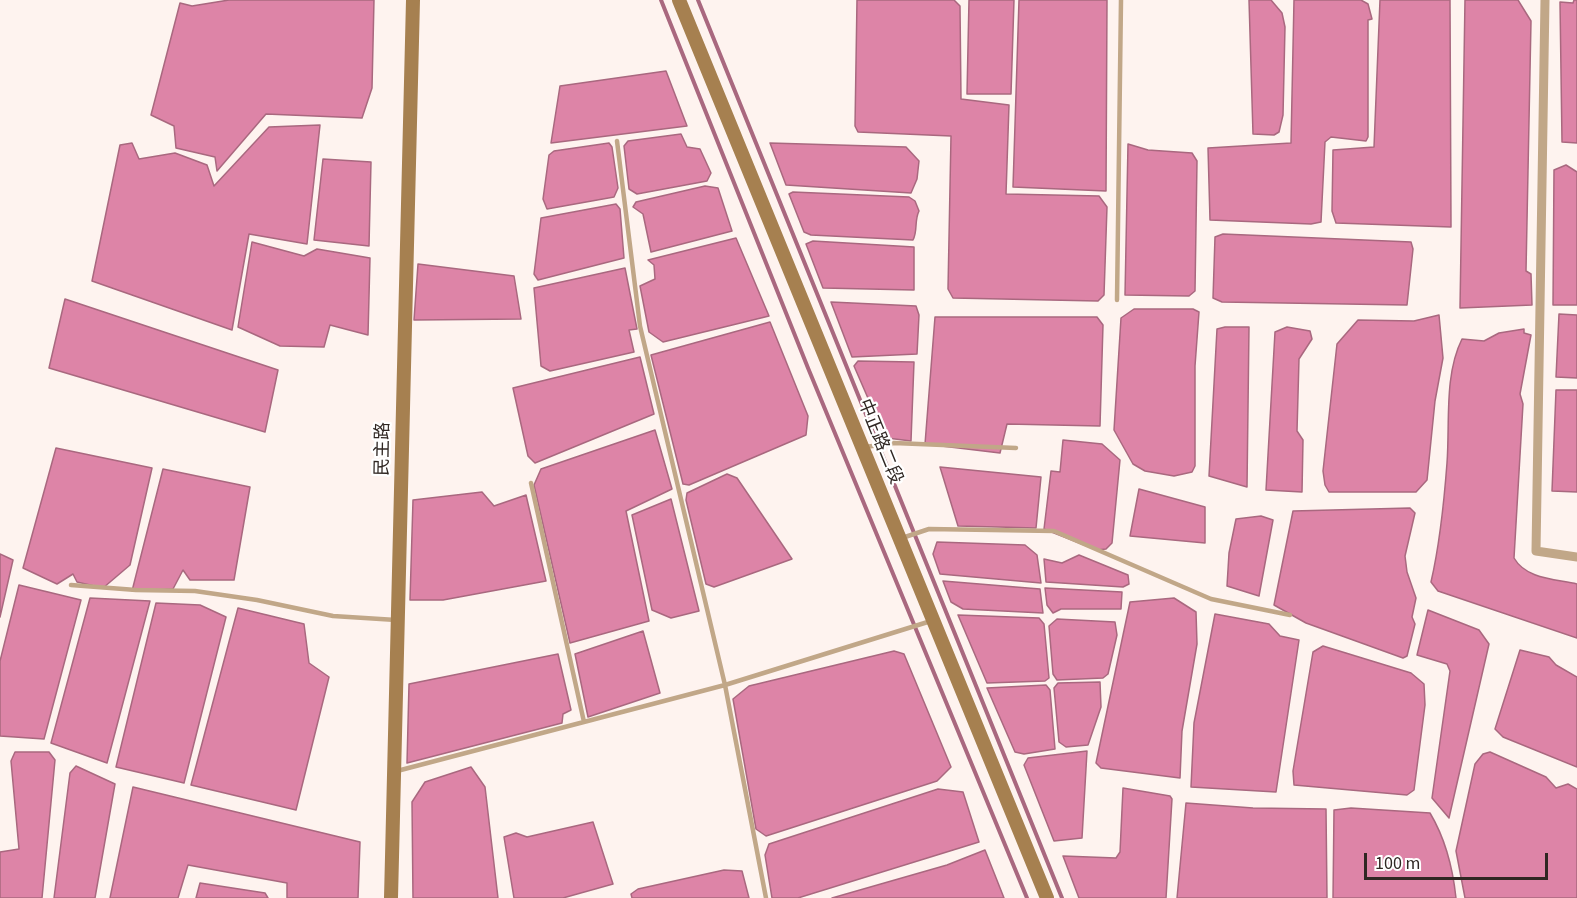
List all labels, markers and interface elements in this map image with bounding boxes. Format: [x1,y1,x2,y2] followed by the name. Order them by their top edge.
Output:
[852,396,906,488] street label: 中正路二段
[373,422,395,476] street label: 民主路
[1367,841,1552,879] scale bar
[1375,851,1420,876] text: 100 m

